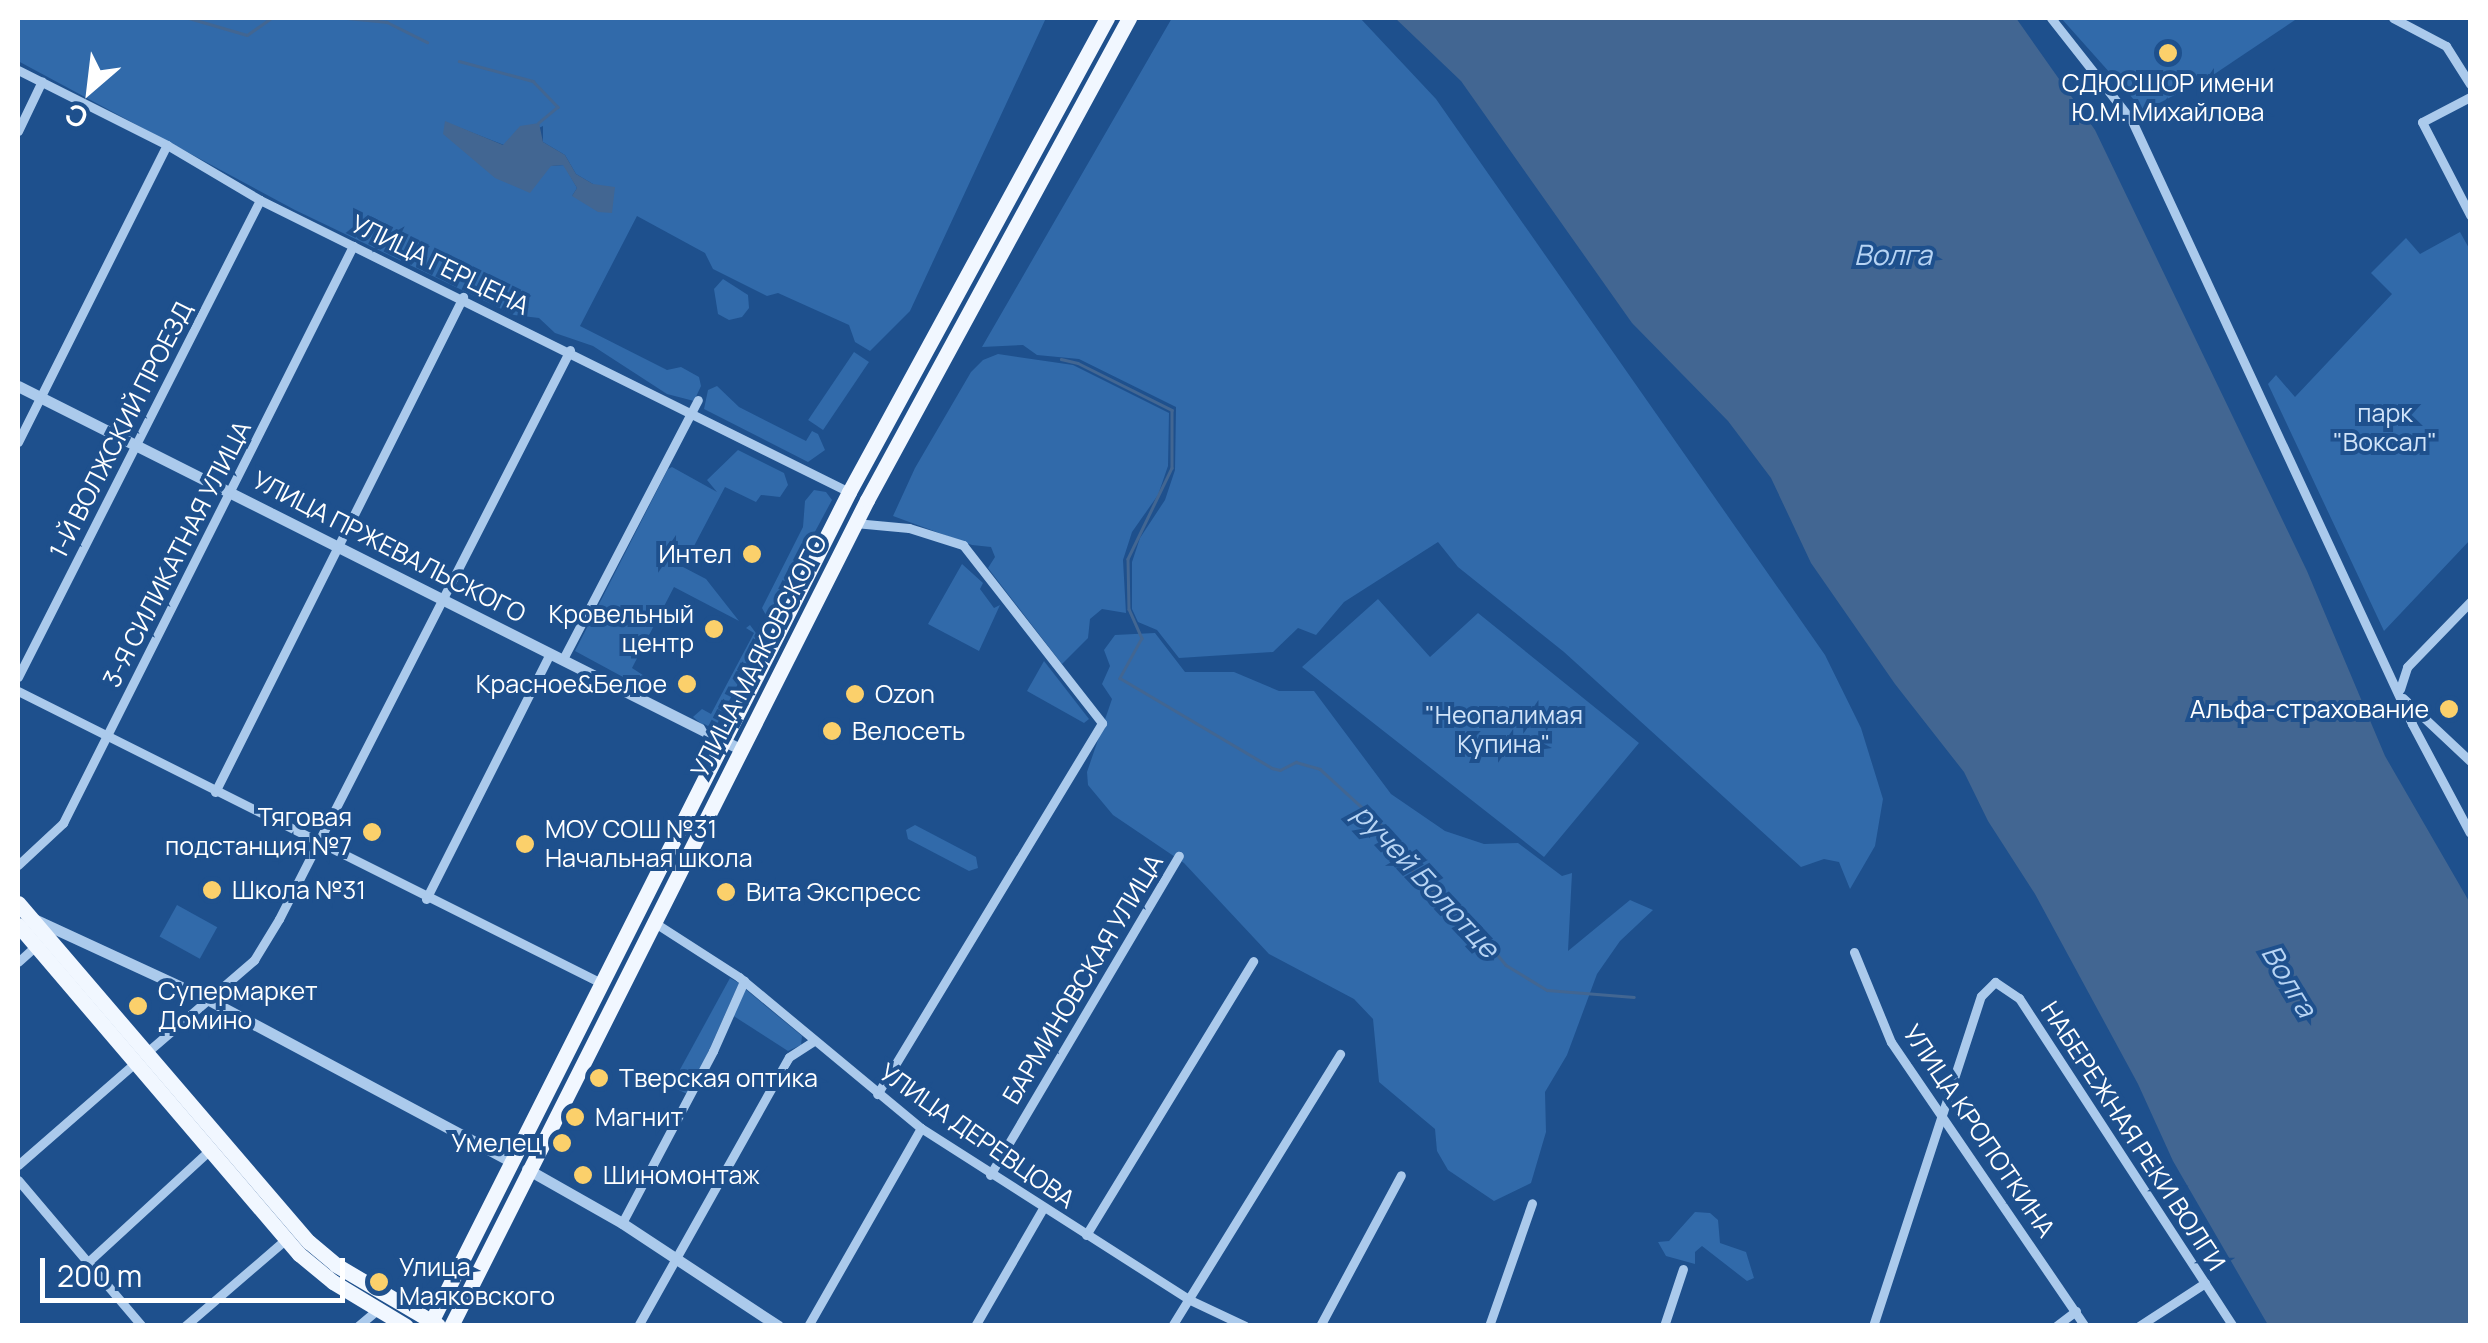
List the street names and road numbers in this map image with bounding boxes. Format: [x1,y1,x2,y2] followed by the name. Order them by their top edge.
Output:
[346,209,534,321] street label: УЛИЦА ГЕРЦЕНА
[43,297,199,563] street label: 1-Й ВОЛЖСКИЙ ПРОЕЗД
[97,416,257,692] street label: 3-Я СИЛИКАТНАЯ УЛИЦА
[248,465,530,629] street label: УЛИЦА ПРЖЕВАЛЬСКОГО
[685,530,833,782] street label: УЛИЦА МАЯКОВСКОГО
[997,849,1169,1109] street label: БАРМИНОВСКАЯ УЛИЦА
[2035,996,2231,1276] street label: НАБЕРЕЖНАЯ РЕКИ ВОЛГИ
[1897,1019,2061,1243] street label: УЛИЦА КРОПОТКИНА
[873,1057,1081,1215] street label: УЛИЦА ДЕРЕВЦОВА

